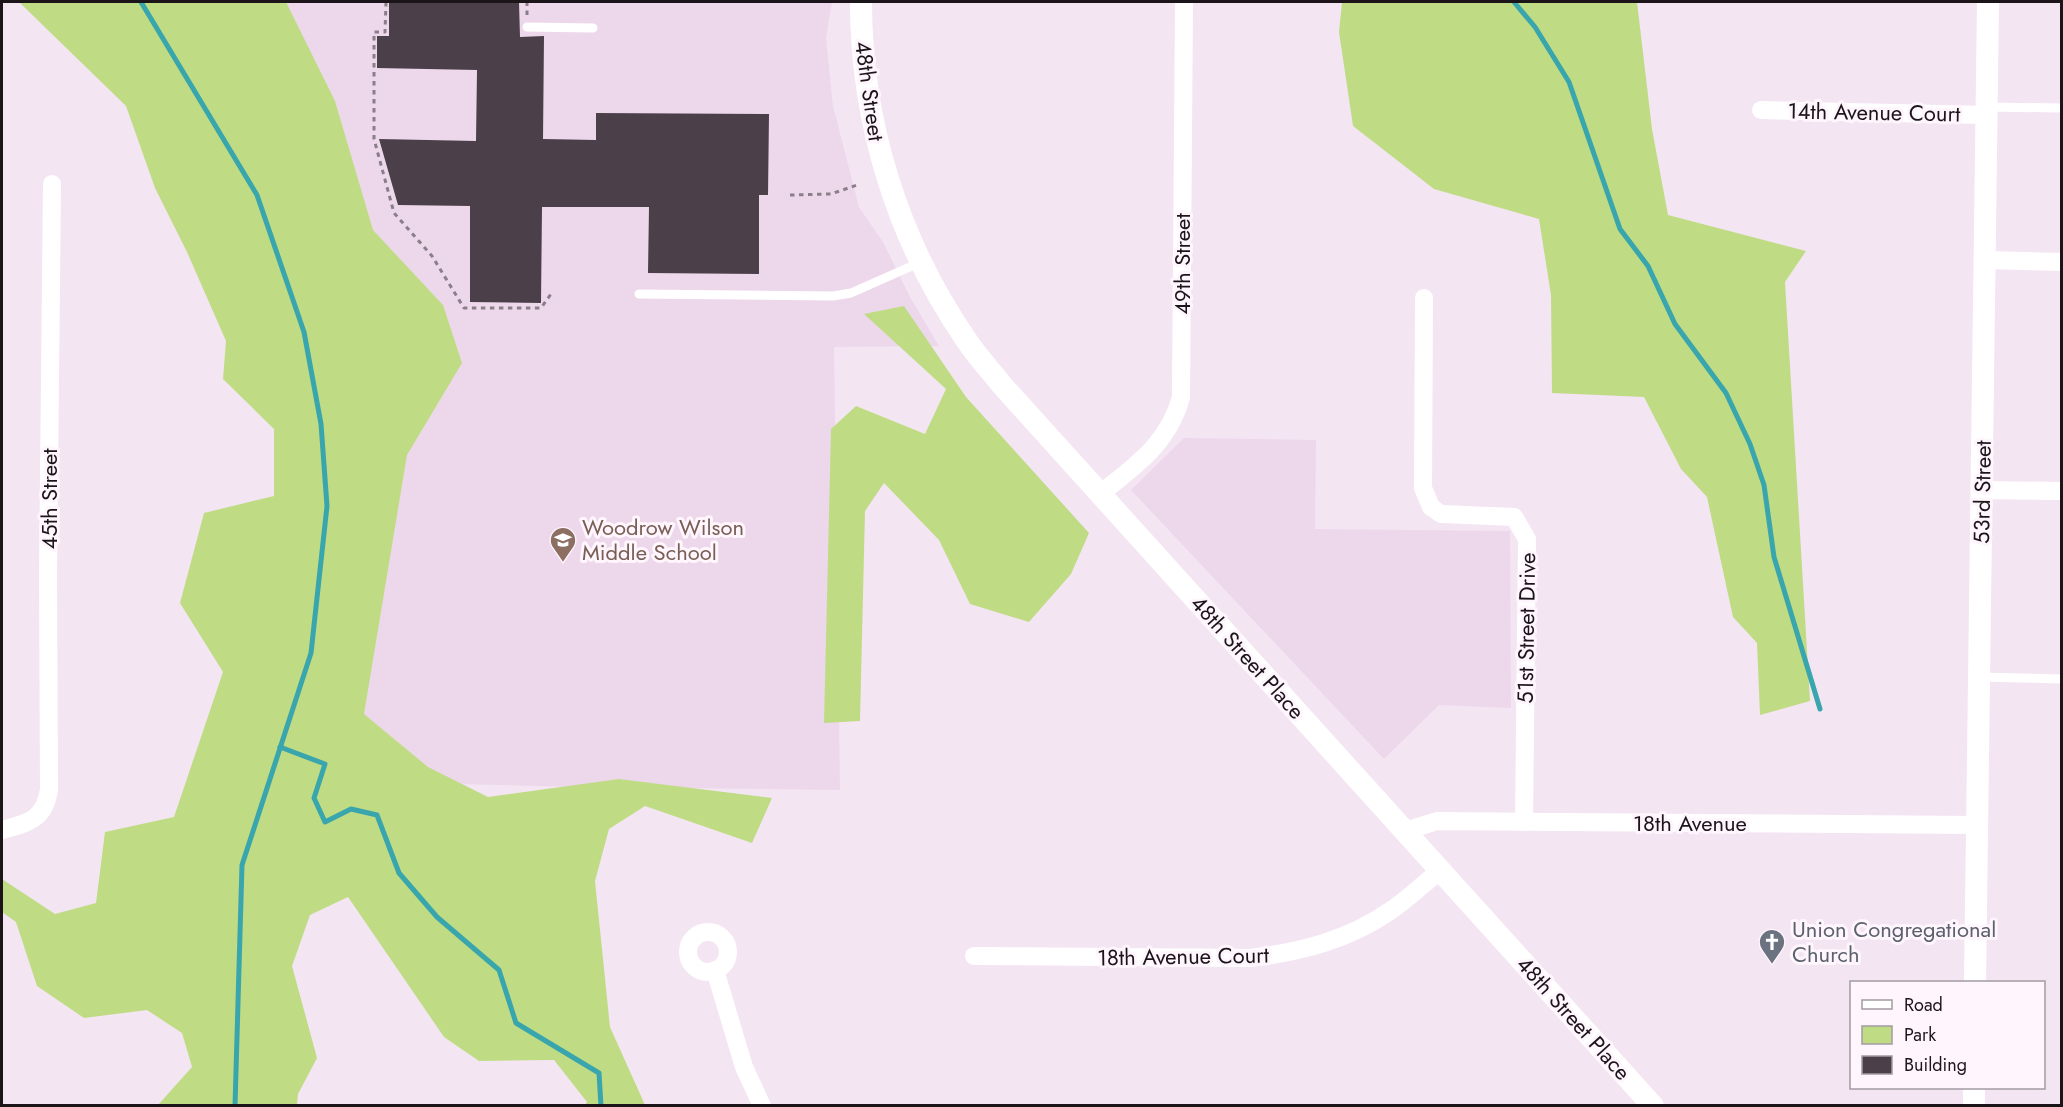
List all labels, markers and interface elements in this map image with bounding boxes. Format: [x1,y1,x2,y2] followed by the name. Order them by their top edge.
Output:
[847,39,893,144] street label: 48th Street
[1787,94,1961,130] street label: 14th Avenue Court
[1166,213,1198,315] street label: 49th Street
[1965,439,1999,544] street label: 53rd Street
[33,448,65,550] street label: 45th Street
[582,511,744,568] place label: Woodrow Wilson Middle School
[548,525,578,563] school or university icon: Woodrow Wilson Middle School
[1509,552,1543,704] street label: 51st Street Drive
[1184,588,1312,726] street label: 48th Street Place
[1633,807,1747,839] street label: 18th Avenue
[1792,913,1996,970] place label: Union Congregational Church
[1757,927,1787,965] church icon: Union Congregational Church
[1097,938,1270,973] street label: 18th Avenue Court
[1510,949,1638,1087] street label: 48th Street Place
[1850,981,2045,1089] legend
[1904,992,1943,1018] text: Road
[1904,1022,1936,1048] text: Park
[1904,1052,1967,1078] text: Building

